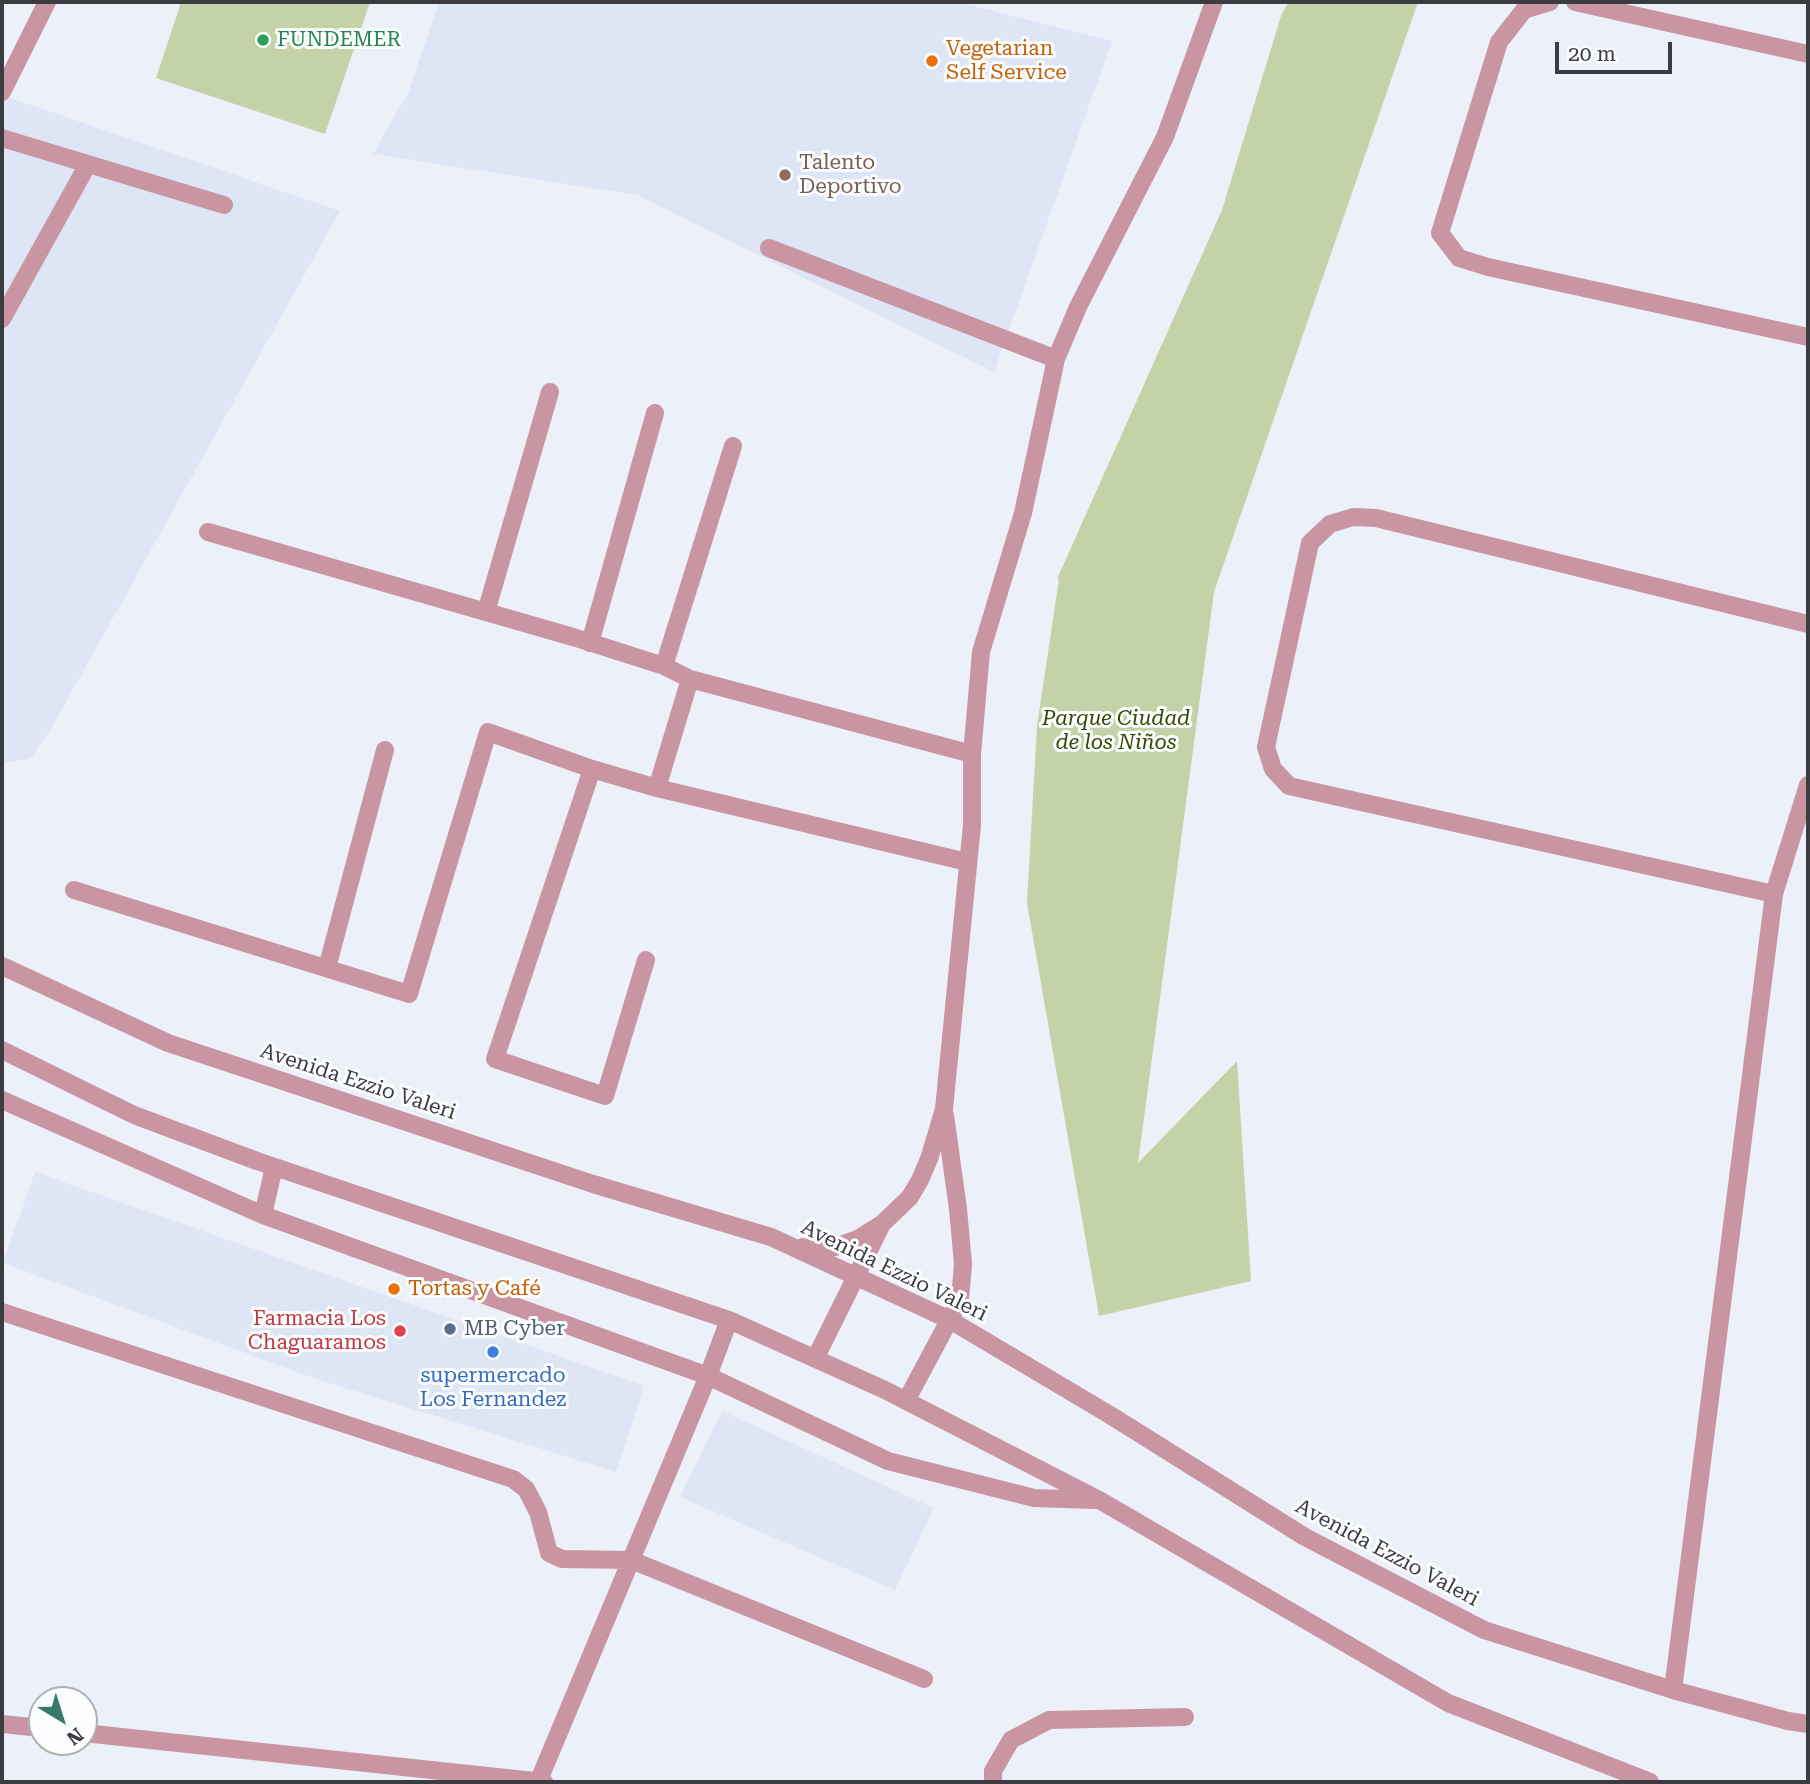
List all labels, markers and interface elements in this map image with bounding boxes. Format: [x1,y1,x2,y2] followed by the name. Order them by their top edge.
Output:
[277,27,401,53] place label: FUNDEMER
[1558,28,1675,72] scale bar
[255,32,271,48] marker: FUNDEMER
[946,36,1067,86] place label: Vegetarian Self Service
[1568,42,1616,66] text: 20 m
[924,53,940,69] marker: Vegetarian Self Service
[799,150,902,200] place label: Talento Deportivo
[777,167,793,183] marker: Talento Deportivo
[1042,706,1190,756] park label: Parque Ciudad de los Niños
[257,1039,459,1125] street label: Avenida Ezzio Valeri
[797,1215,991,1327] street label: Avenida Ezzio Valeri
[408,1276,541,1302] place label: Tortas y Café
[386,1281,402,1297] marker: Tortas y Café
[248,1306,386,1356] place label: Farmacia Los Chaguaramos
[464,1316,565,1342] place label: MB Cyber
[442,1321,458,1337] marker: MB Cyber
[392,1323,408,1339] marker: Farmacia Los Chaguaramos
[485,1344,501,1360] marker: supermercado Los Fernandez
[420,1363,566,1413] place label: supermercado Los Fernandez
[1291,1494,1483,1612] street label: Avenida Ezzio Valeri
[28,1686,98,1756] north arrow
[62,1723,88,1750] text: N

